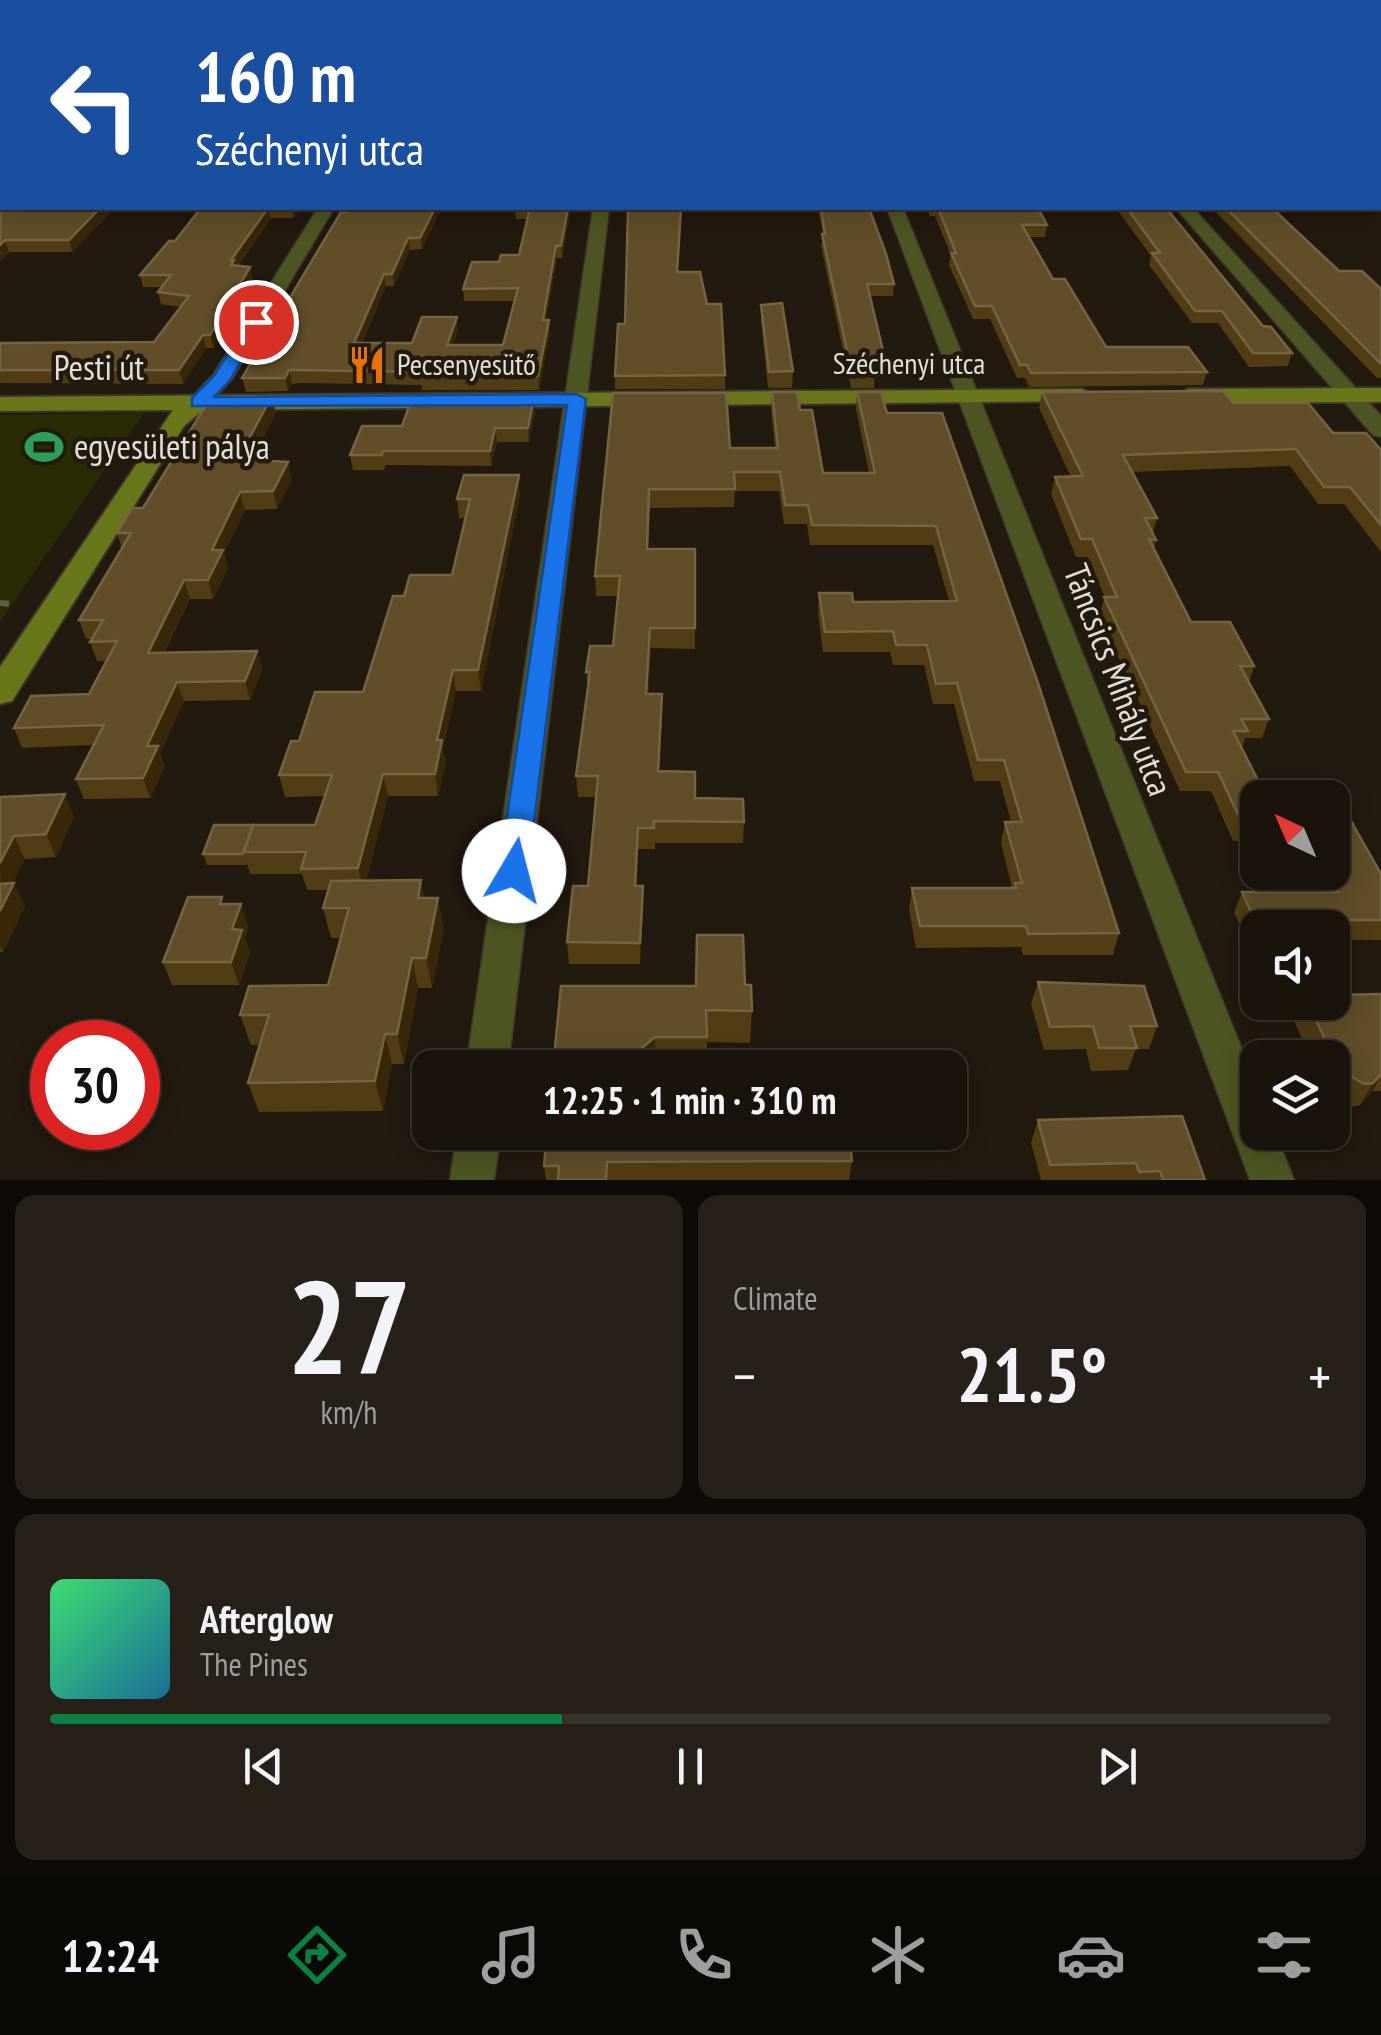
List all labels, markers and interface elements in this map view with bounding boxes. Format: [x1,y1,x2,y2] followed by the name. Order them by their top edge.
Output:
[195,31,356,121] text: 160 m
[30,40,160,170] icon: left
[195,119,424,177] text: Széchenyi utca
[214,280,299,365] pin
[229,295,284,350] icon: arrive
[833,343,985,382] street label: Széchenyi utca
[54,344,145,390] street label: Pesti út
[346,344,388,386] restaurant icon: Pecsenyesütő
[397,344,536,383] place label: Pecsenyesütő
[74,423,270,469] place label: egyesületi pálya
[23,426,65,468] sports icon: egyesületi pálya
[1054,557,1184,802] street label: Táncsics Mihály utca
[1240,780,1350,890] north arrow
[1240,780,1350,1150] map controls
[462,819,566,923] position arrow
[1240,910,1350,1020] button: sound
[30,1020,160,1150] speed limit sign: 30
[1240,1040,1350,1150] button: layers
[543,1075,836,1124] text: 12:25 · 1 min · 310 m
[287,1242,411,1410] text: 27
[733,1277,817,1319] text: Climate
[957,1326,1107,1423] text: 21.5°
[733,1340,756,1411] text: −
[1308,1340,1331,1411] text: +
[321,1391,377,1433] text: km/h
[200,1594,333,1643] text: Afterglow
[200,1643,308,1685] text: The Pines
[236,1739,291,1794] icon: previous
[663,1739,718,1794] icon: pause
[1090,1739,1145,1794] icon: next
[282,1920,352,1990] icon: directions
[476,1920,546,1990] icon: music
[669,1920,739,1990] icon: phone
[863,1920,933,1990] icon: climate
[1056,1920,1126,1990] icon: car
[1249,1920,1319,1990] icon: filters
[62,1926,159,1984] text: 12:24

